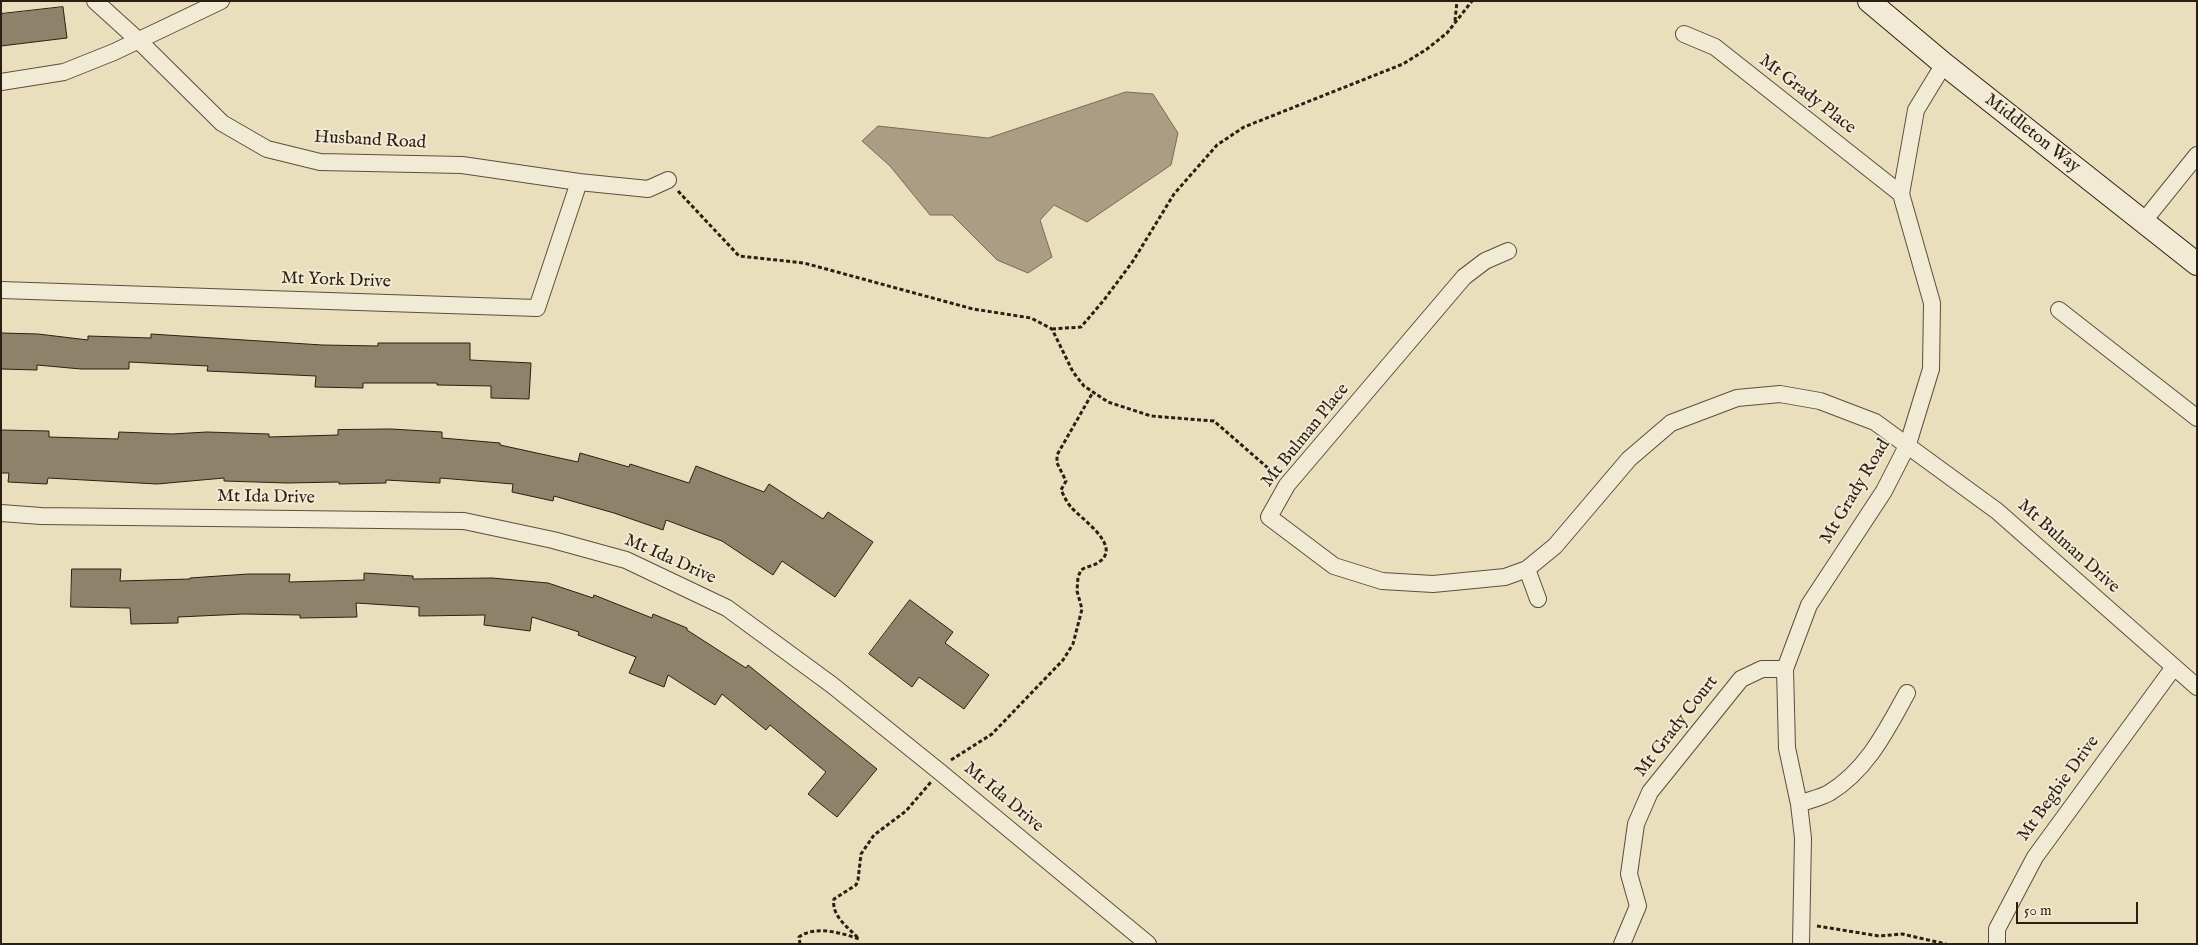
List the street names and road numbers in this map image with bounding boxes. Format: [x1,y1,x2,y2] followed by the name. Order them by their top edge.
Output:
[1754,50,1860,140] street label: Mt Grady Place
[1980,90,2084,178] street label: Middleton Way
[313,127,427,155] street label: Husband Road
[281,268,391,294] street label: Mt York Drive
[1258,380,1354,492] street label: Mt Bulman Place
[1816,436,1896,548] street label: Mt Grady Road
[217,486,315,510] street label: Mt Ida Drive
[2012,495,2124,599] street label: Mt Bulman Drive
[621,530,719,590] street label: Mt Ida Drive
[1631,672,1723,782] street label: Mt Grady Court
[2013,732,2105,846] street label: Mt Begbie Drive
[959,758,1047,838] street label: Mt Ida Drive

